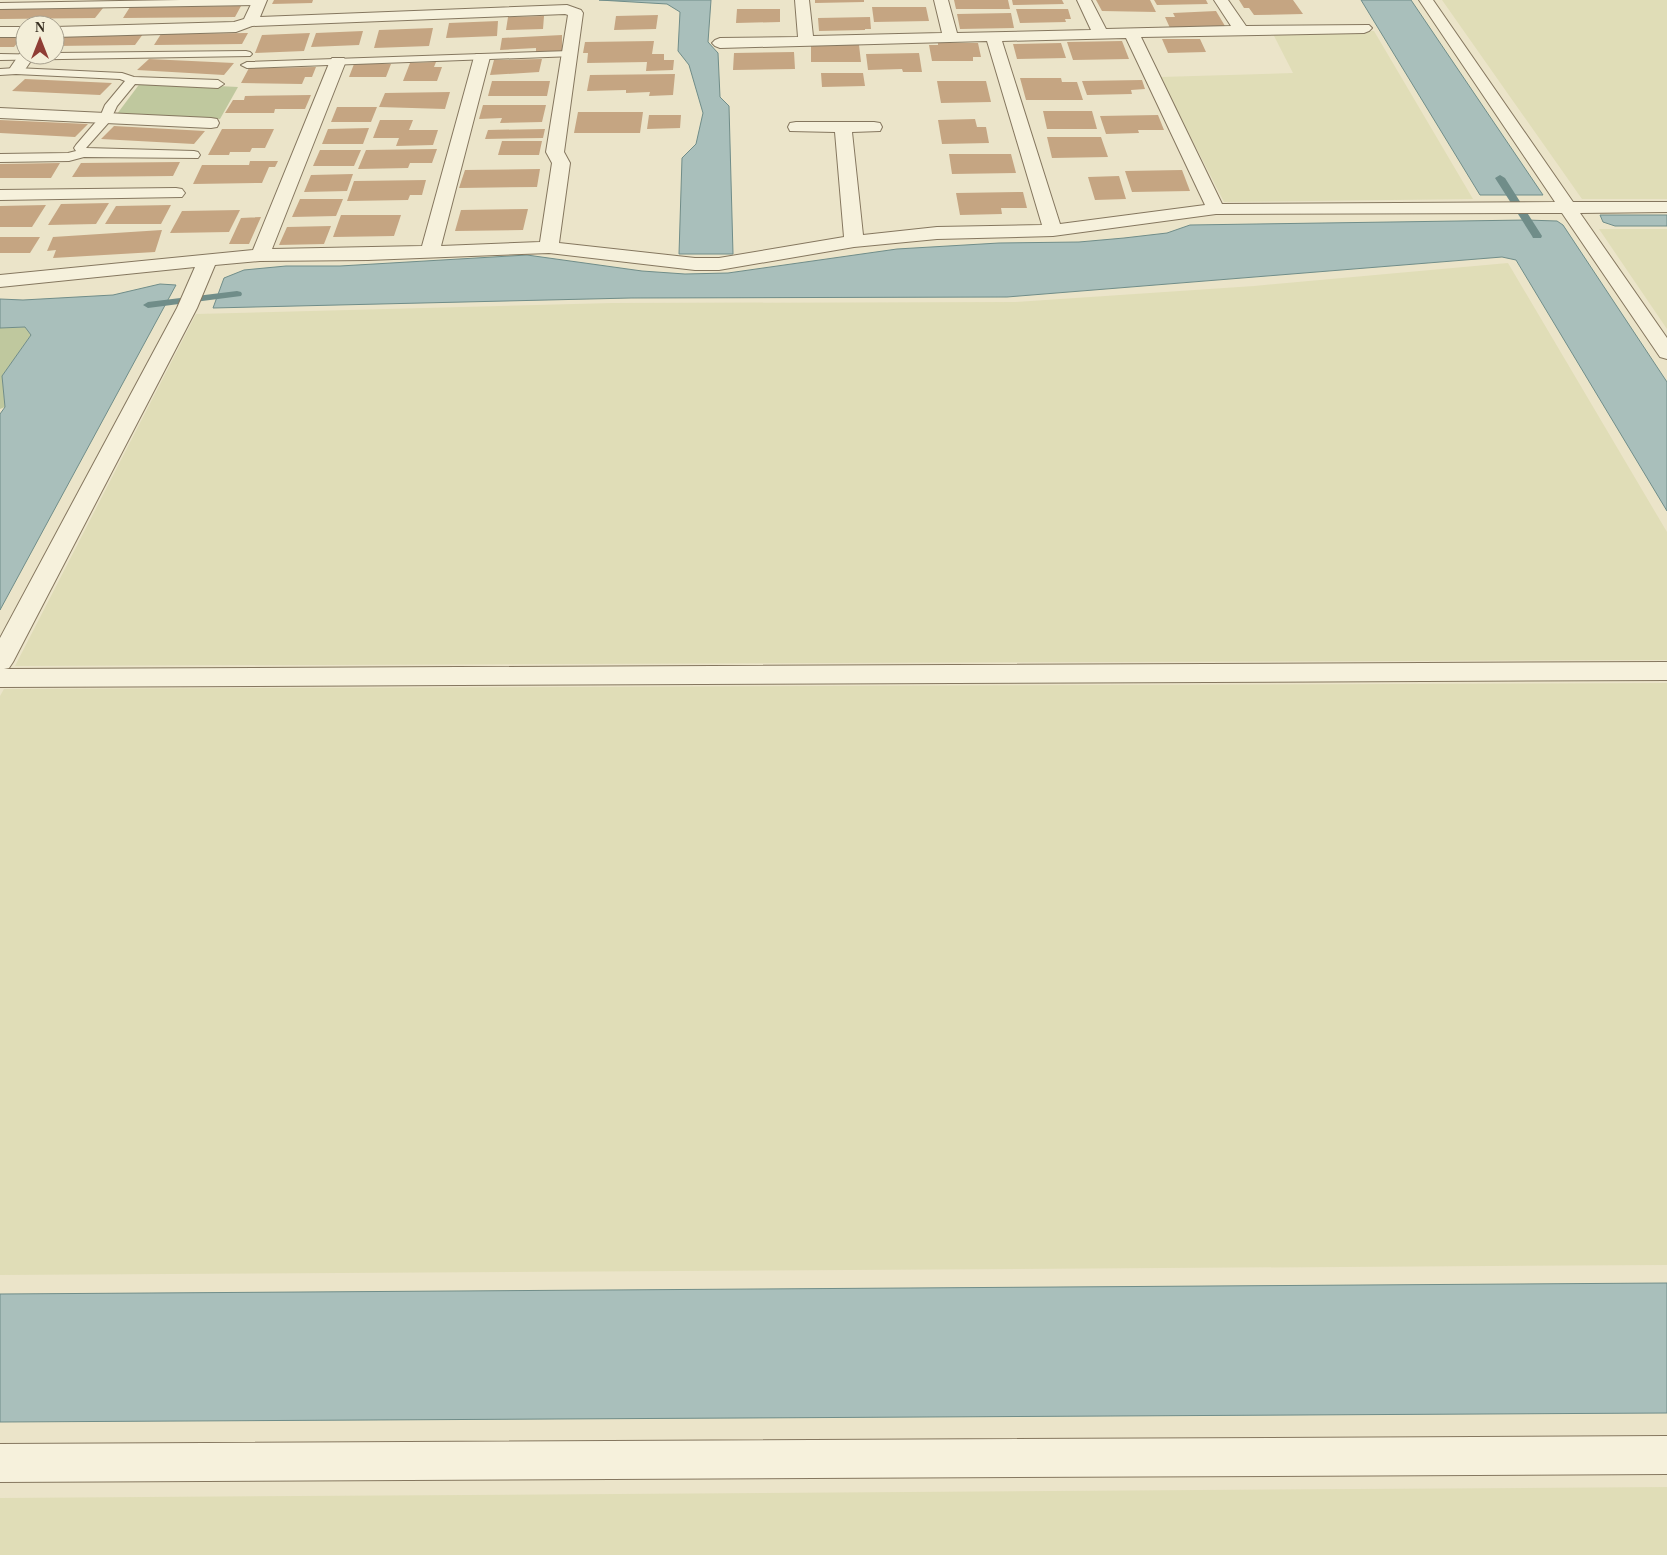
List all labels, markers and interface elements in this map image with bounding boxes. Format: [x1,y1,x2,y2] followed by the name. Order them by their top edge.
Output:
[15,15,65,65] north arrow
[35,20,45,35] text: N

